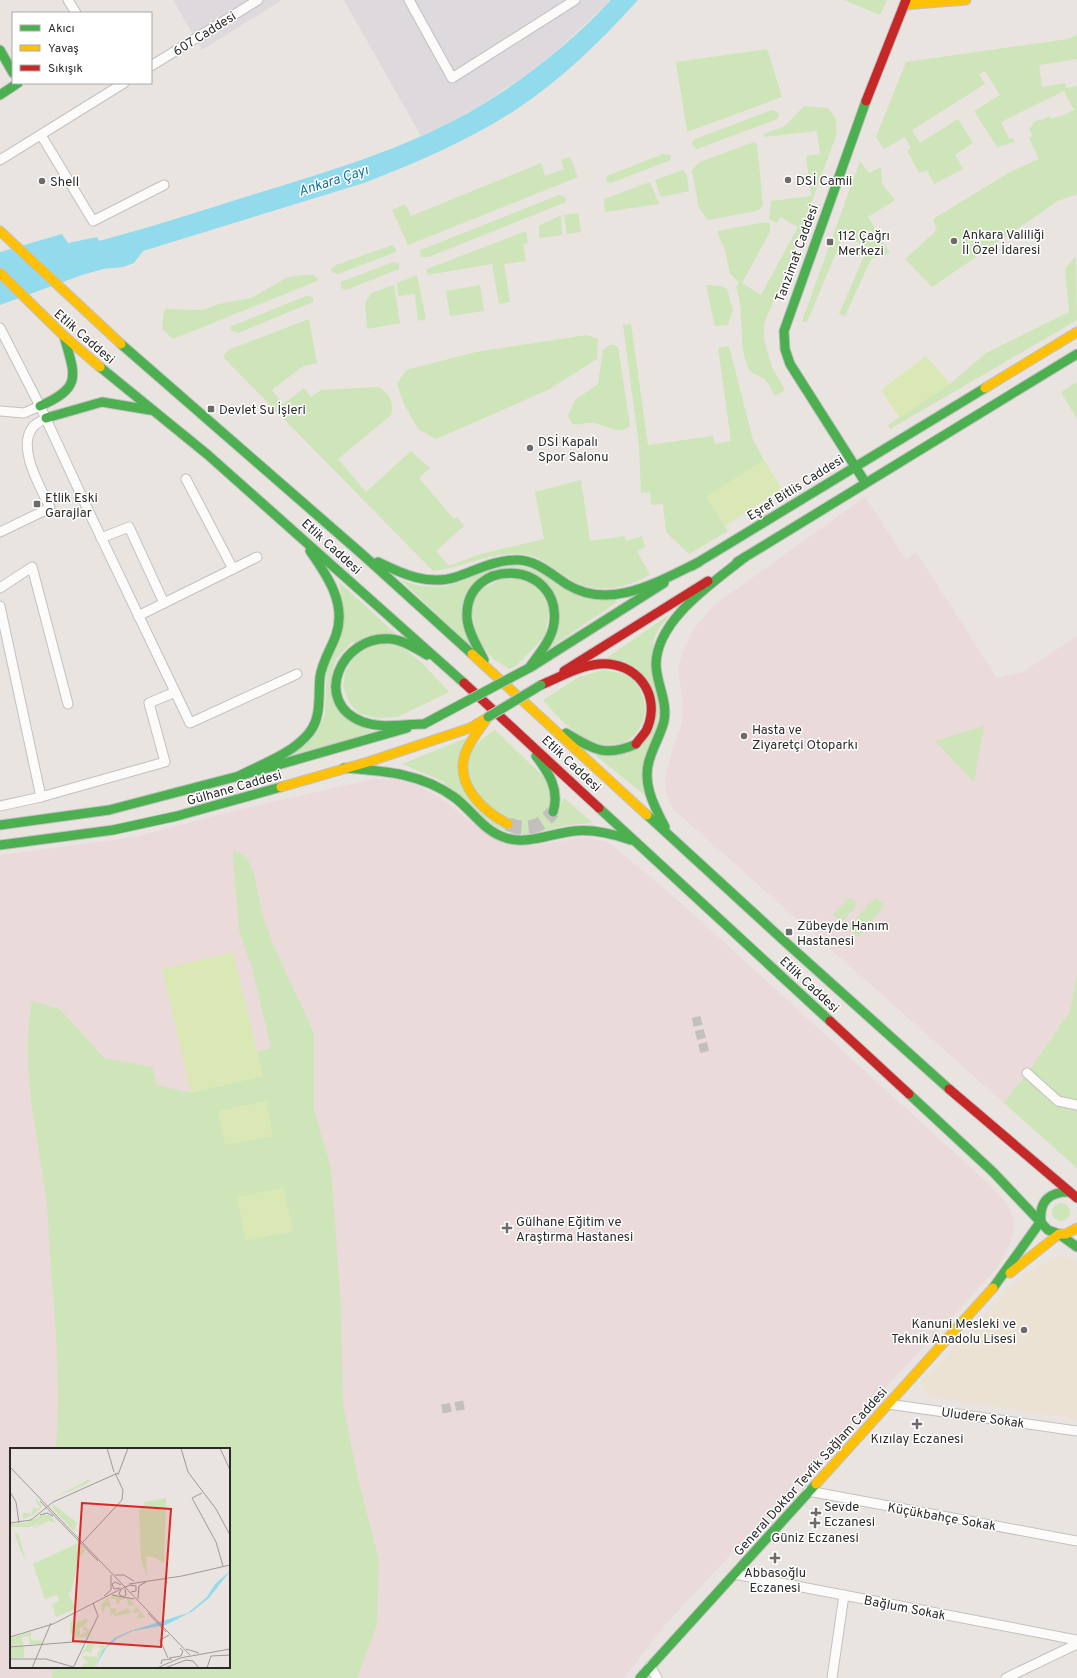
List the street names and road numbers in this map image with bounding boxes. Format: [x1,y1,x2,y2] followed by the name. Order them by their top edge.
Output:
[171,9,240,60] street label: 607 Caddesi
[773,203,823,305] street label: Tanzimat Caddesi
[50,307,117,368] street label: Etlik Caddesi
[745,452,847,525] street label: Eşref Bitlis Caddesi
[297,516,364,579] street label: Etlik Caddesi
[538,733,604,796] street label: Etlik Caddesi
[185,768,284,810] street label: Gülhane Caddesi
[776,954,842,1017] street label: Etlik Caddesi
[731,1385,892,1560] street label: General Doktor Tevfik Sağlam Caddesi
[940,1405,1025,1433] street label: Uludere Sokak
[886,1501,997,1535] street label: Küçükbahçe Sokak
[862,1593,947,1625] street label: Bağlum Sokak

